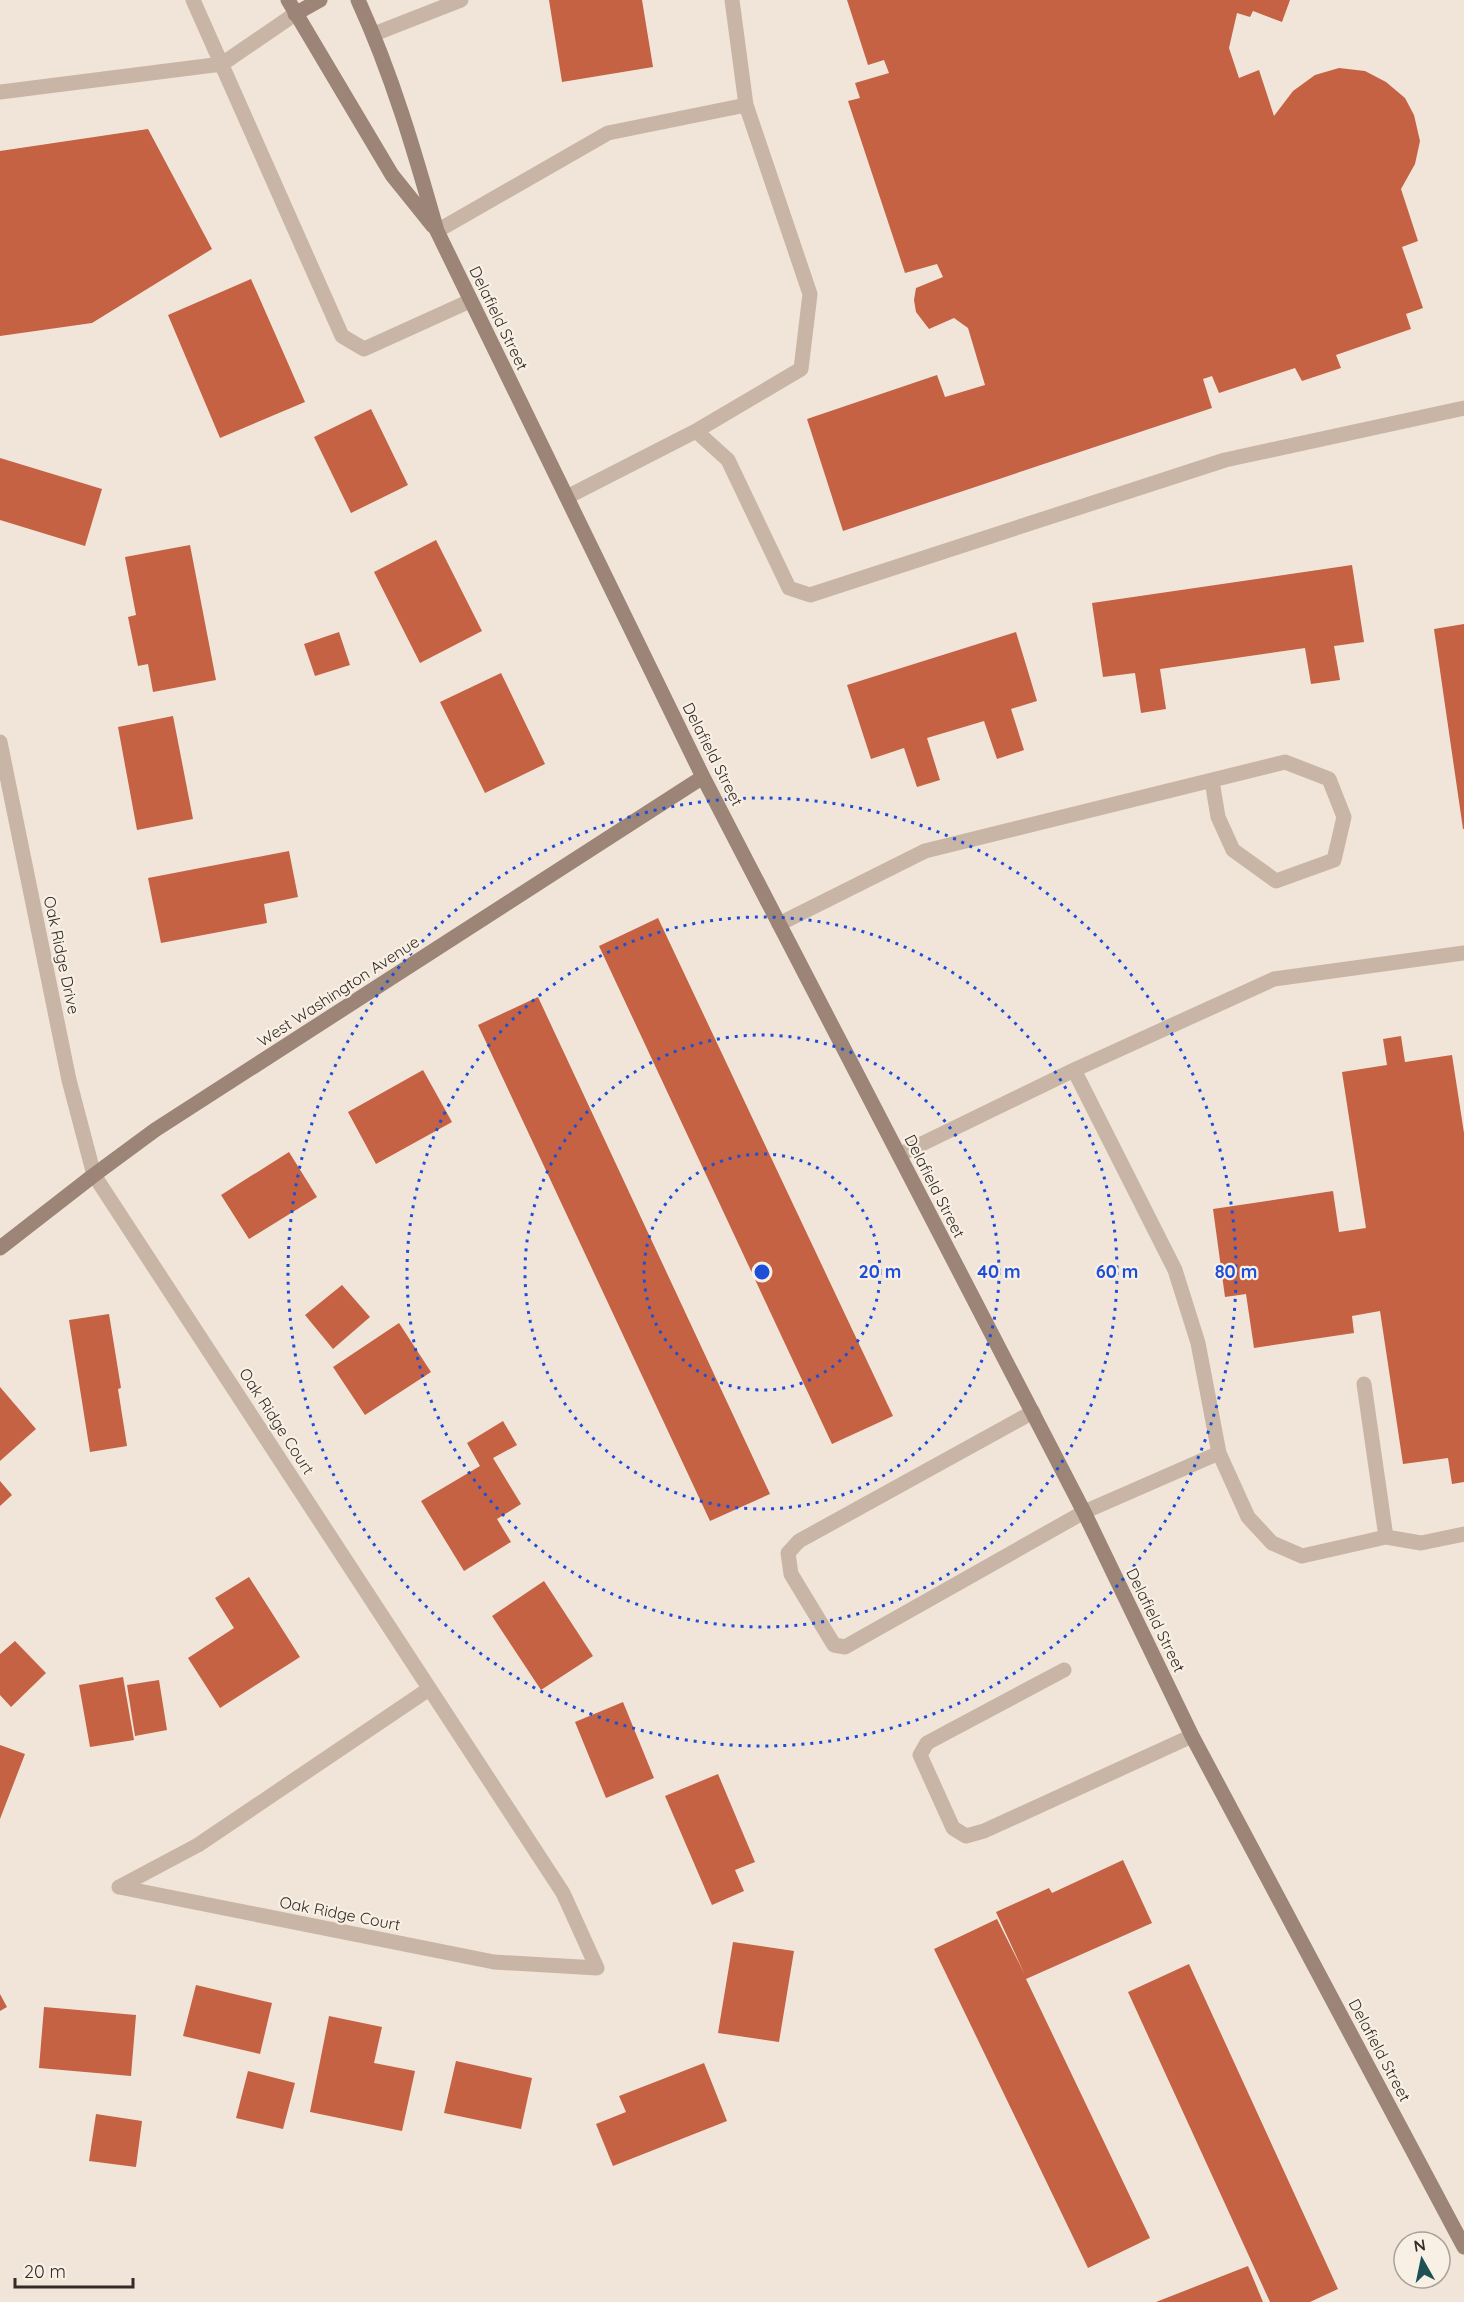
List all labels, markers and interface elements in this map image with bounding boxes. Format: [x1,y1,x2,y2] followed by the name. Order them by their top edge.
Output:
[465,263,533,373] street label: Delafield Street
[678,699,748,809] street label: Delafield Street
[40,894,84,1016] street label: Oak Ridge Drive
[253,931,423,1051] street label: West Washington Avenue
[900,1131,970,1241] street label: Delafield Street
[859,1260,901,1283] text: 20 m
[977,1260,1021,1283] text: 40 m
[1096,1260,1138,1283] text: 60 m
[1215,1260,1257,1283] text: 80 m
[752,1262,772,1282] centre of rings
[235,1364,319,1478] street label: Oak Ridge Court
[1122,1565,1190,1675] street label: Delafield Street
[278,1891,402,1935] street label: Oak Ridge Court
[1345,1995,1415,2105] street label: Delafield Street
[1392,2230,1452,2290] north arrow
[1412,2234,1427,2256] text: N
[15,2251,134,2289] scale bar
[24,2260,66,2283] text: 20 m

